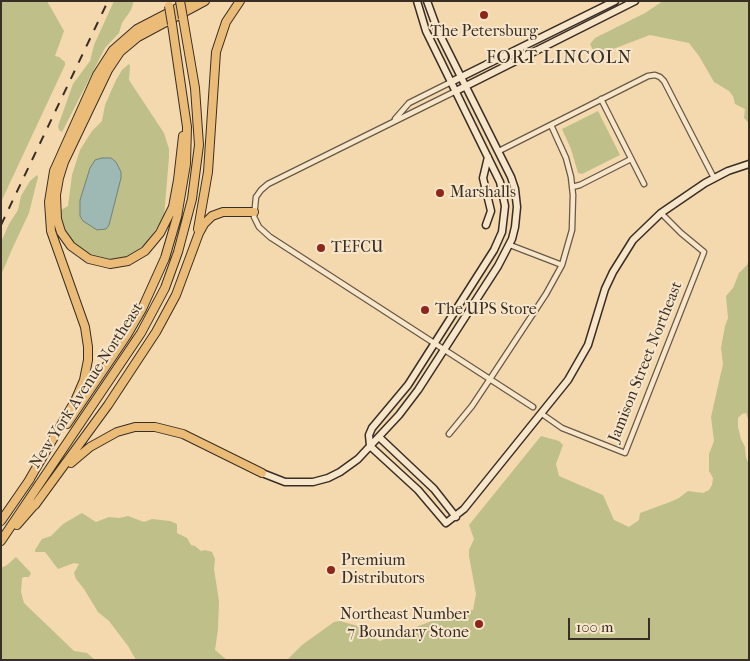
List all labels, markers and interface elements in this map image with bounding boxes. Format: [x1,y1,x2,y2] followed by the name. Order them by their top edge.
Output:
[478,9,490,21] marker: The Petersburg
[430,22,538,42] place label: The Petersburg
[484,48,634,70] district label: FORT LINCOLN
[450,183,516,203] place label: Marshalls
[434,187,446,199] marker: Marshalls
[331,238,383,258] place label: TEFCU
[315,242,327,254] marker: TEFCU
[605,279,687,445] street label: Jamison Street Northeast
[26,299,148,473] street label: New York Avenue Northeast
[435,300,537,320] place label: The UPS Store
[419,304,431,316] marker: The UPS Store
[341,551,425,589] place label: Premium Distributors
[325,564,337,576] marker: Premium Distributors
[340,605,469,643] place label: Northeast Number 7 Boundary Stone
[570,608,652,640] scale bar
[473,618,485,630] marker: Northeast Number 7 Boundary Stone
[576,618,614,636] text: 100 m

